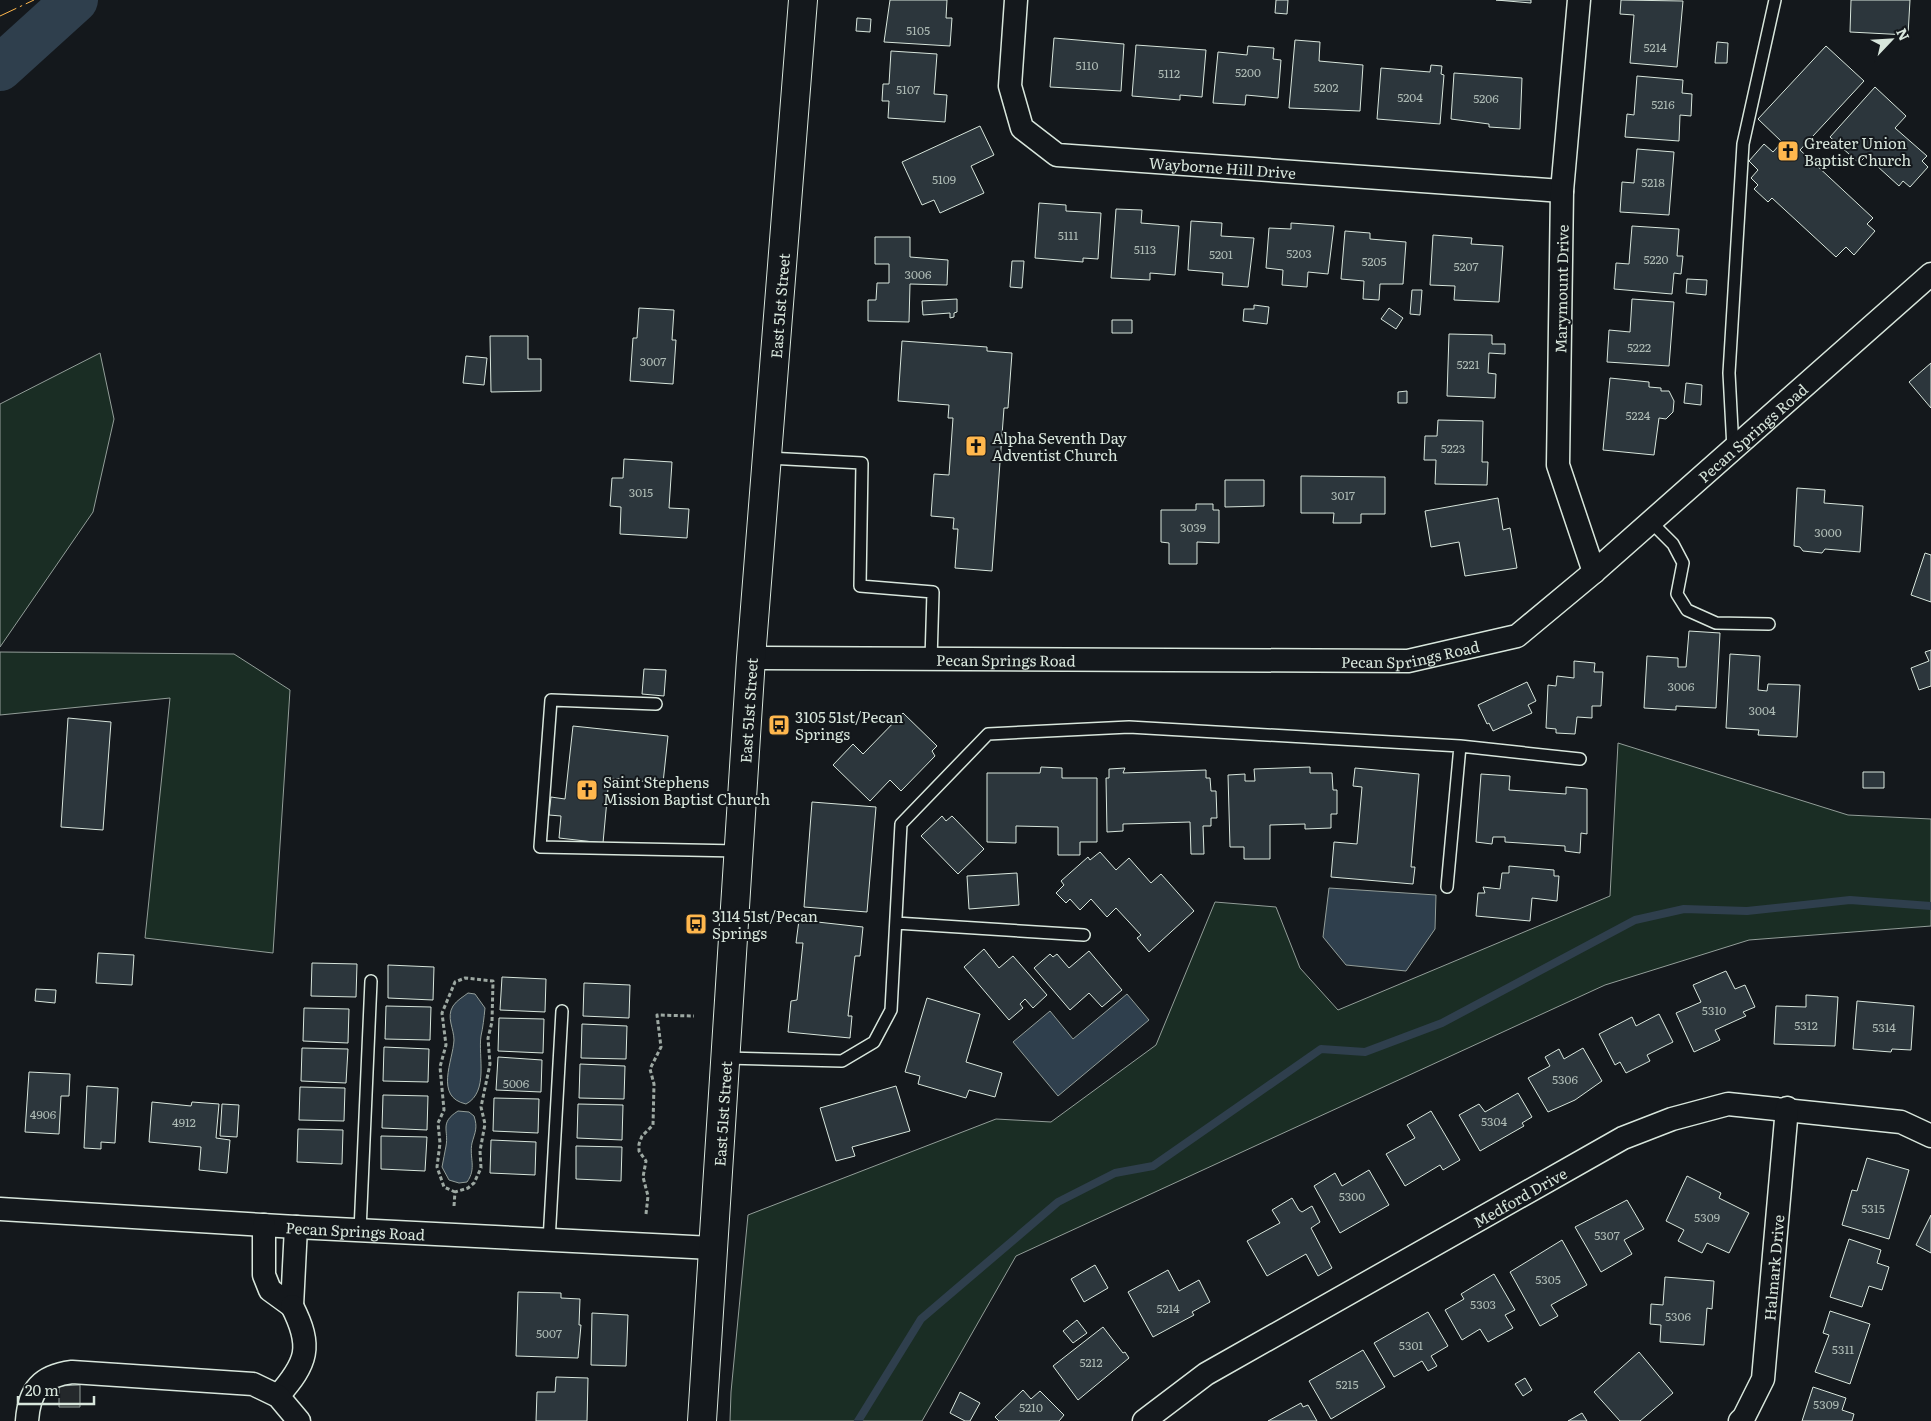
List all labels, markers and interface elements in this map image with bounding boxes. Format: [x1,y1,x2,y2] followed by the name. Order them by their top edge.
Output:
[1866,15,1916,65] north arrow
[906,21,930,39] house number: 5105
[1892,25,1915,44] text: N
[1643,38,1667,56] house number: 5214
[1076,56,1098,74] house number: 5110
[1235,63,1261,81] house number: 5200
[1158,64,1180,82] house number: 5112
[1314,78,1338,96] house number: 5202
[896,80,920,98] house number: 5107
[1397,88,1423,106] house number: 5204
[1473,89,1499,107] house number: 5206
[1651,95,1675,113] house number: 5216
[1804,131,1911,171] place label: Greater Union Baptist Church
[1776,139,1800,163] church icon: Greater Union Baptist Church
[1148,150,1297,184] street label: Wayborne Hill Drive
[932,170,956,188] house number: 5109
[1641,173,1665,191] house number: 5218
[1548,224,1574,354] street label: Marymount Drive
[1058,226,1078,244] house number: 5111
[1134,240,1156,258] house number: 5113
[1286,244,1312,262] house number: 5203
[1209,245,1233,263] house number: 5201
[1643,250,1669,268] house number: 5220
[763,252,794,359] street label: East 51st Street
[1361,252,1387,270] house number: 5205
[1453,257,1479,275] house number: 5207
[905,265,932,283] house number: 3006
[1627,338,1651,356] house number: 5222
[640,352,666,370] house number: 3007
[1456,355,1480,373] house number: 5221
[1692,377,1812,487] street label: Pecan Springs Road
[1626,406,1651,424] house number: 5224
[992,426,1127,466] place label: Alpha Seventh Day Adventist Church
[964,434,988,458] church icon: Alpha Seventh Day Adventist Church
[1441,439,1465,457] house number: 5223
[629,483,653,501] house number: 3015
[1331,486,1355,504] house number: 3017
[1180,518,1206,536] house number: 3039
[1814,523,1842,541] house number: 3000
[1341,634,1482,673] street label: Pecan Springs Road
[936,647,1076,671] street label: Pecan Springs Road
[733,657,762,764] street label: East 51st Street
[1668,677,1695,695] house number: 3006
[1749,701,1776,719] house number: 3004
[795,705,904,745] place label: 3105 51st/Pecan Springs
[767,713,791,737] bus stop icon: 3105 51st/Pecan Springs
[603,770,770,810] place label: Saint Stephens Mission Baptist Church
[575,778,599,802] church icon: Saint Stephens Mission Baptist Church
[712,904,818,944] place label: 3114 51st/Pecan Springs
[684,912,708,936] bus stop icon: 3114 51st/Pecan Springs
[1702,1001,1726,1019] house number: 5310
[1794,1016,1818,1034] house number: 5312
[1872,1018,1896,1036] house number: 5314
[707,1060,737,1167] street label: East 51st Street
[1552,1070,1579,1088] house number: 5306
[503,1074,530,1092] house number: 5006
[30,1105,57,1123] house number: 4906
[1481,1112,1507,1130] house number: 5304
[172,1113,196,1131] house number: 4912
[1468,1161,1571,1232] street label: Medford Drive
[1339,1187,1365,1205] house number: 5300
[1861,1199,1885,1217] house number: 5315
[1694,1208,1720,1226] house number: 5309
[1757,1213,1789,1322] street label: Halmark Drive
[285,1215,426,1245] street label: Pecan Springs Road
[1594,1226,1620,1244] house number: 5307
[1535,1270,1561,1288] house number: 5305
[1470,1295,1496,1313] house number: 5303
[1156,1299,1180,1317] house number: 5214
[1665,1307,1692,1325] house number: 5306
[536,1324,562,1342] house number: 5007
[1399,1336,1423,1354] house number: 5301
[1832,1340,1854,1358] house number: 5311
[1079,1353,1103,1371] house number: 5212
[18,1374,94,1406] scale bar
[1335,1375,1359,1393] house number: 5215
[25,1378,59,1401] text: 20 m
[1813,1395,1839,1413] house number: 5309
[1019,1398,1043,1416] house number: 5210

